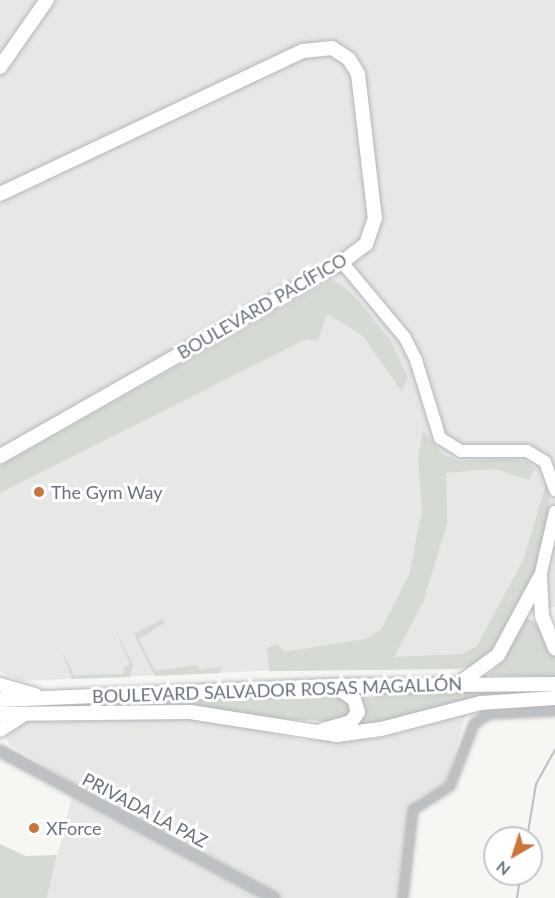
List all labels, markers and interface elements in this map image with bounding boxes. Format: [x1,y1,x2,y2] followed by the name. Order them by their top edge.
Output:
[173,249,351,363] street label: BOULEVARD PACÍFICO
[51,481,163,503] place label: The Gym Way
[32,485,46,499] marker: The Gym Way
[92,673,462,707] street label: BOULEVARD SALVADOR ROSAS MAGALLÓN
[78,768,212,852] street label: PRIVADA LA PAZ
[46,817,101,839] place label: XForce
[27,821,41,835] marker: XForce
[483,826,543,886] north arrow
[492,858,513,880] text: N

